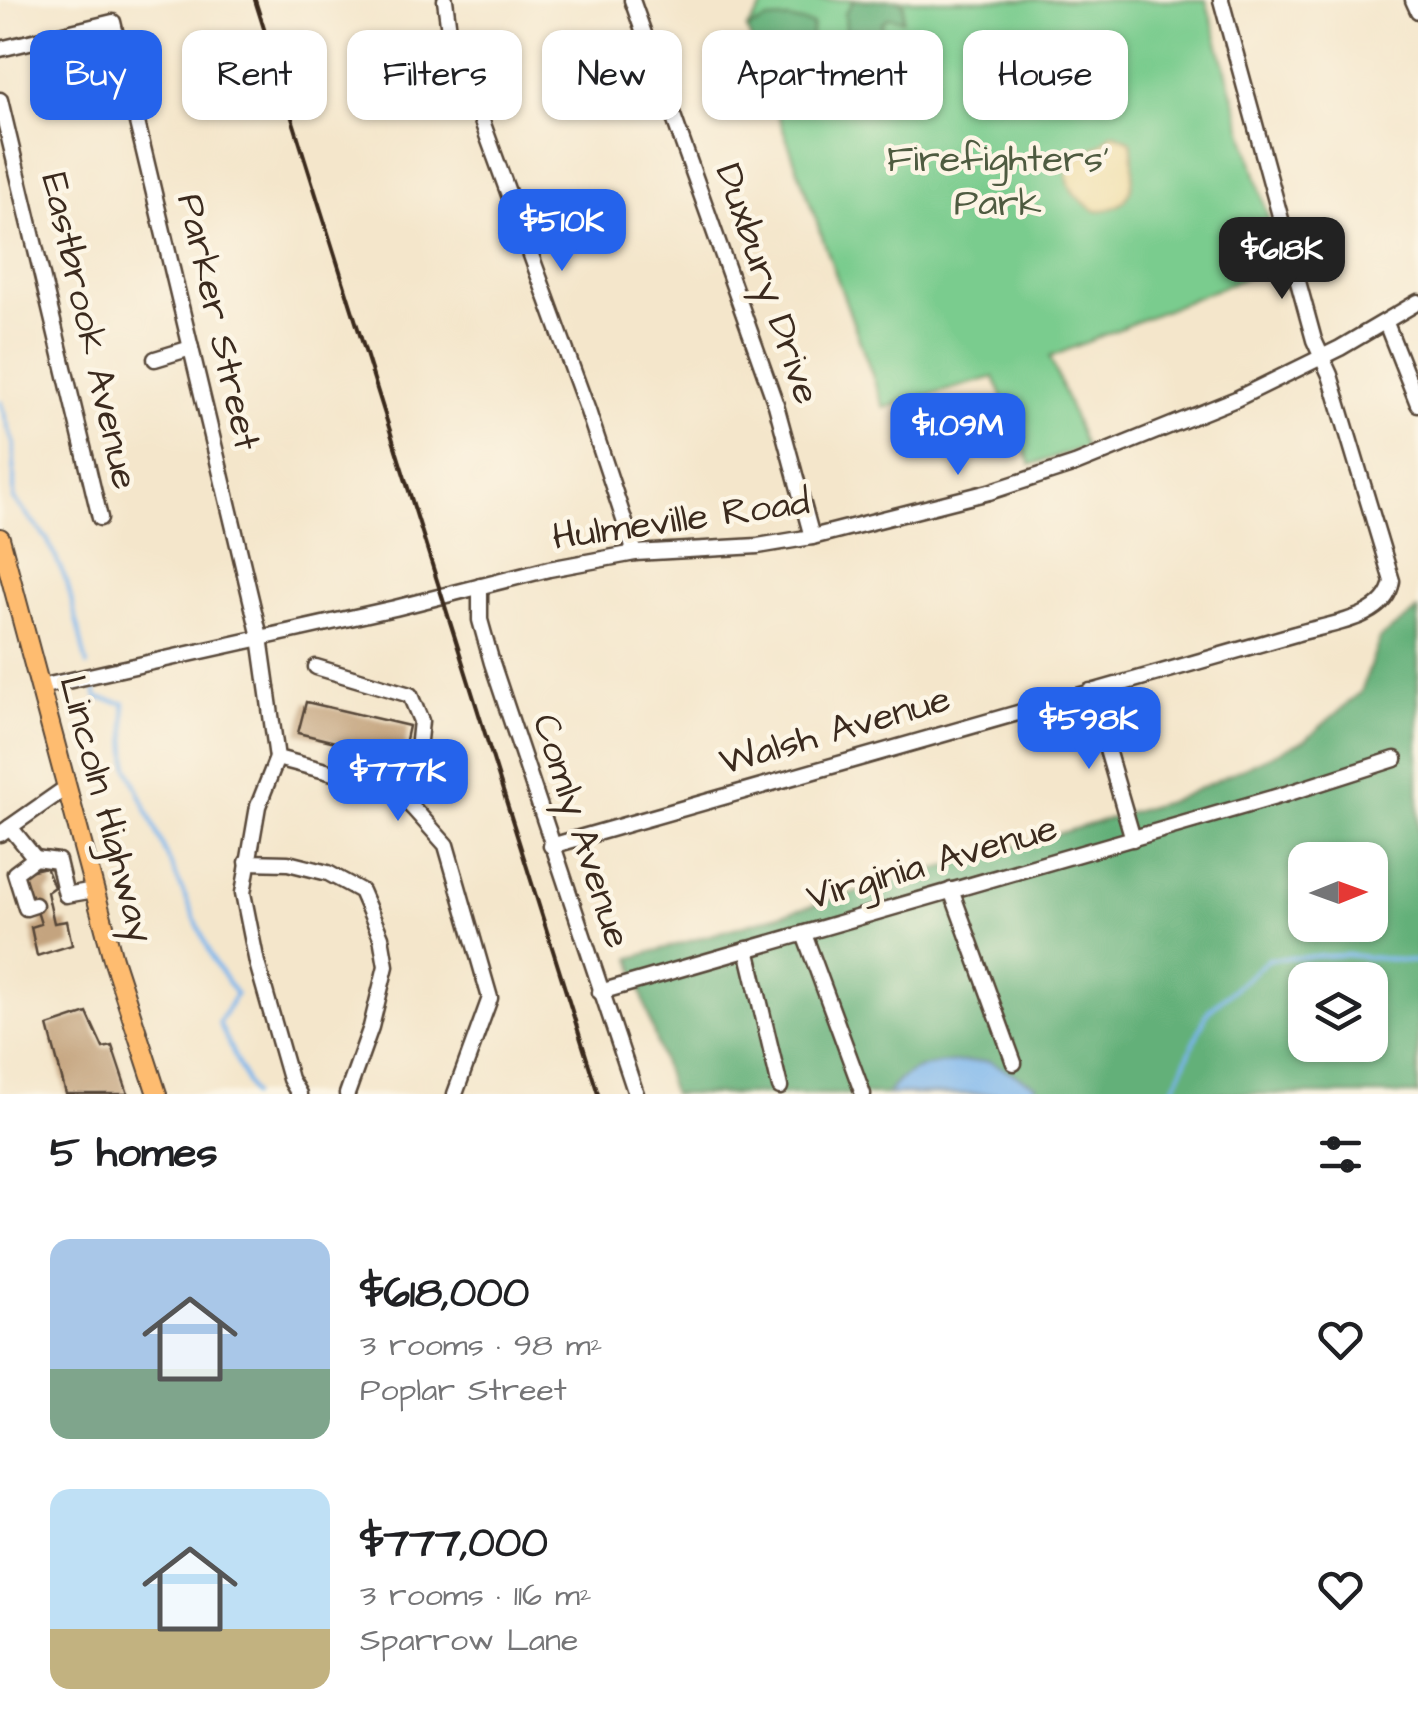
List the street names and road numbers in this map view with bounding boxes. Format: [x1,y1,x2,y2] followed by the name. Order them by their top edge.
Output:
[701,157,832,412] street label: Duxbury Drive
[27,168,151,494] street label: Eastbrook Avenue
[163,189,273,455] street label: Parker Street
[549,476,813,564] street label: Hulmeville Road
[44,670,167,949] street label: Lincoln Highway
[714,673,956,789] street label: Walsh Avenue
[518,707,643,955] street label: Comly Avenue
[801,802,1063,924] street label: Virginia Avenue

